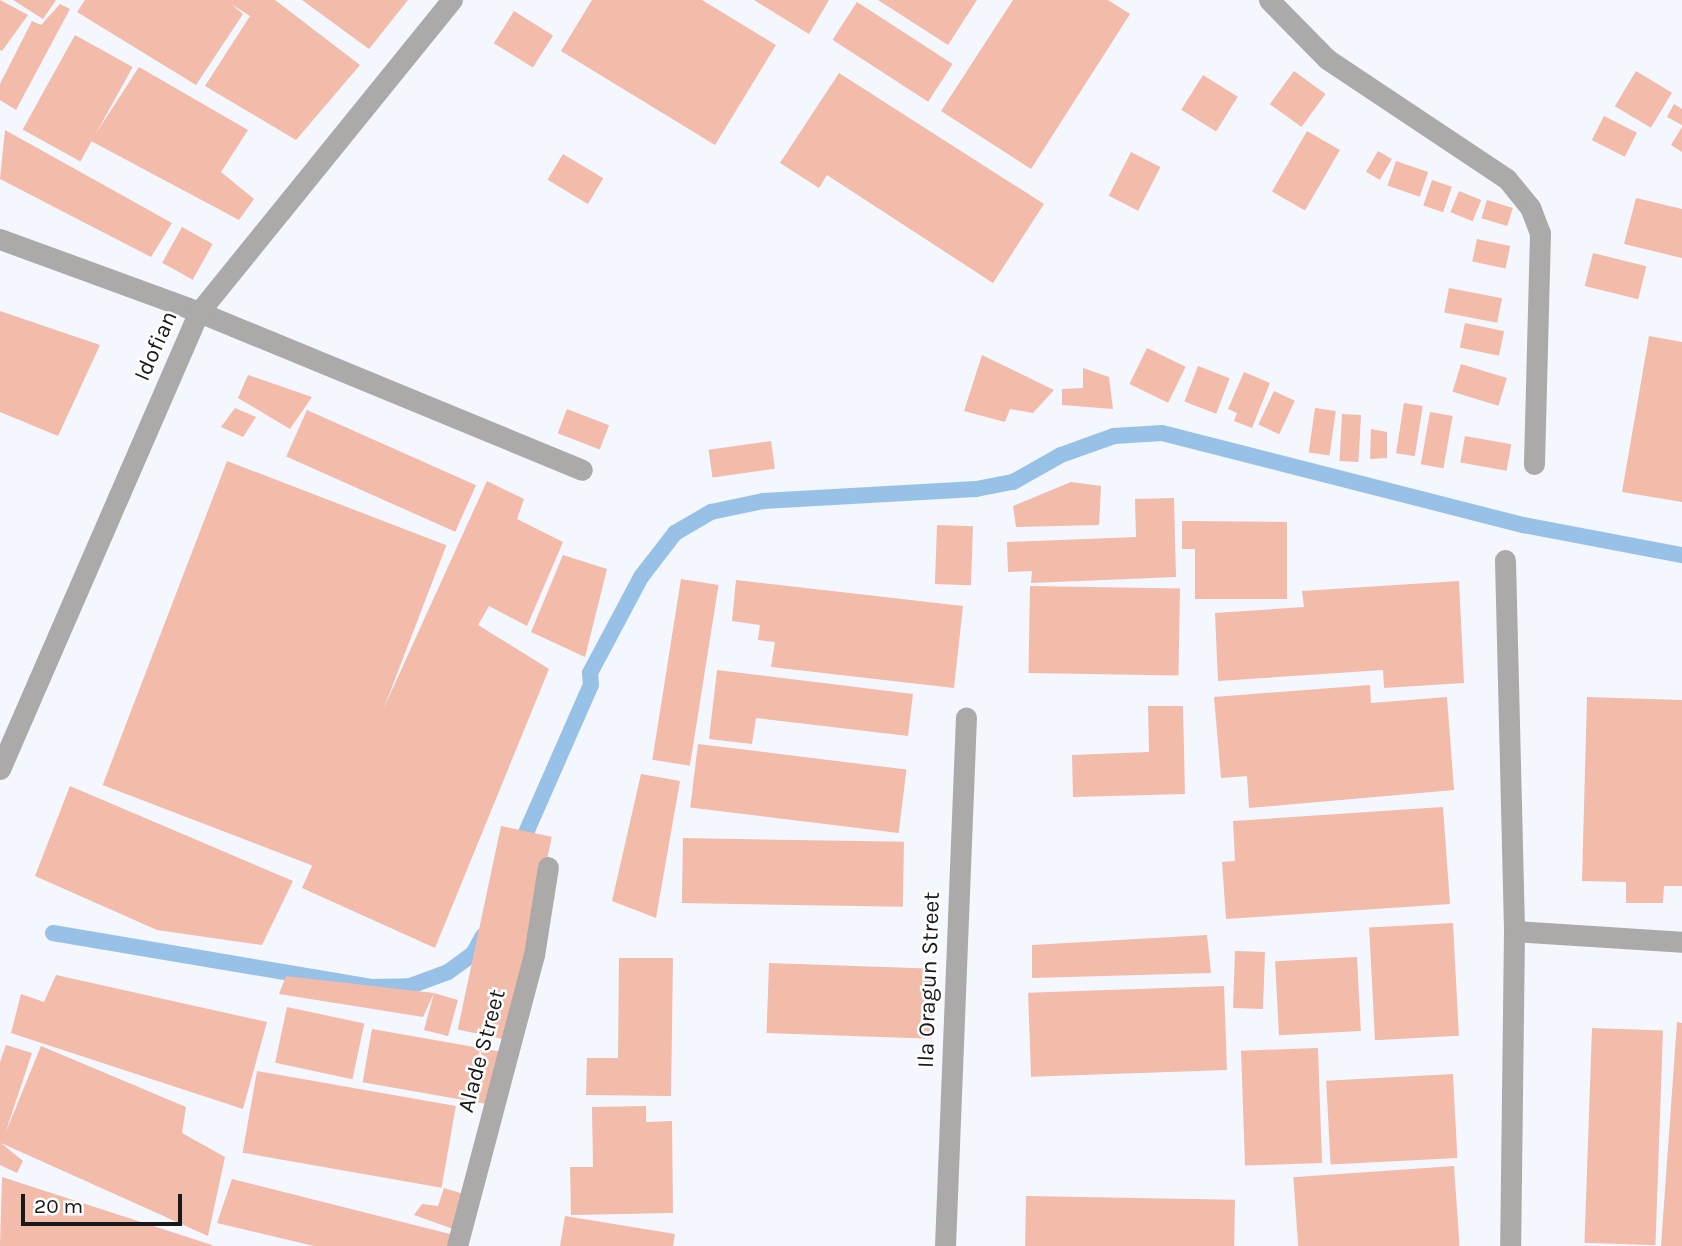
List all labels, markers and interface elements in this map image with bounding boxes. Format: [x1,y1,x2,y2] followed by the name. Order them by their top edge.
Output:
[128,307,184,385] street label: Idofian
[912,891,946,1069] street label: Ila Oragun Street
[452,986,512,1116] street label: Alade Street
[24,1180,186,1224] scale bar
[34,1194,83,1218] text: 20 m

